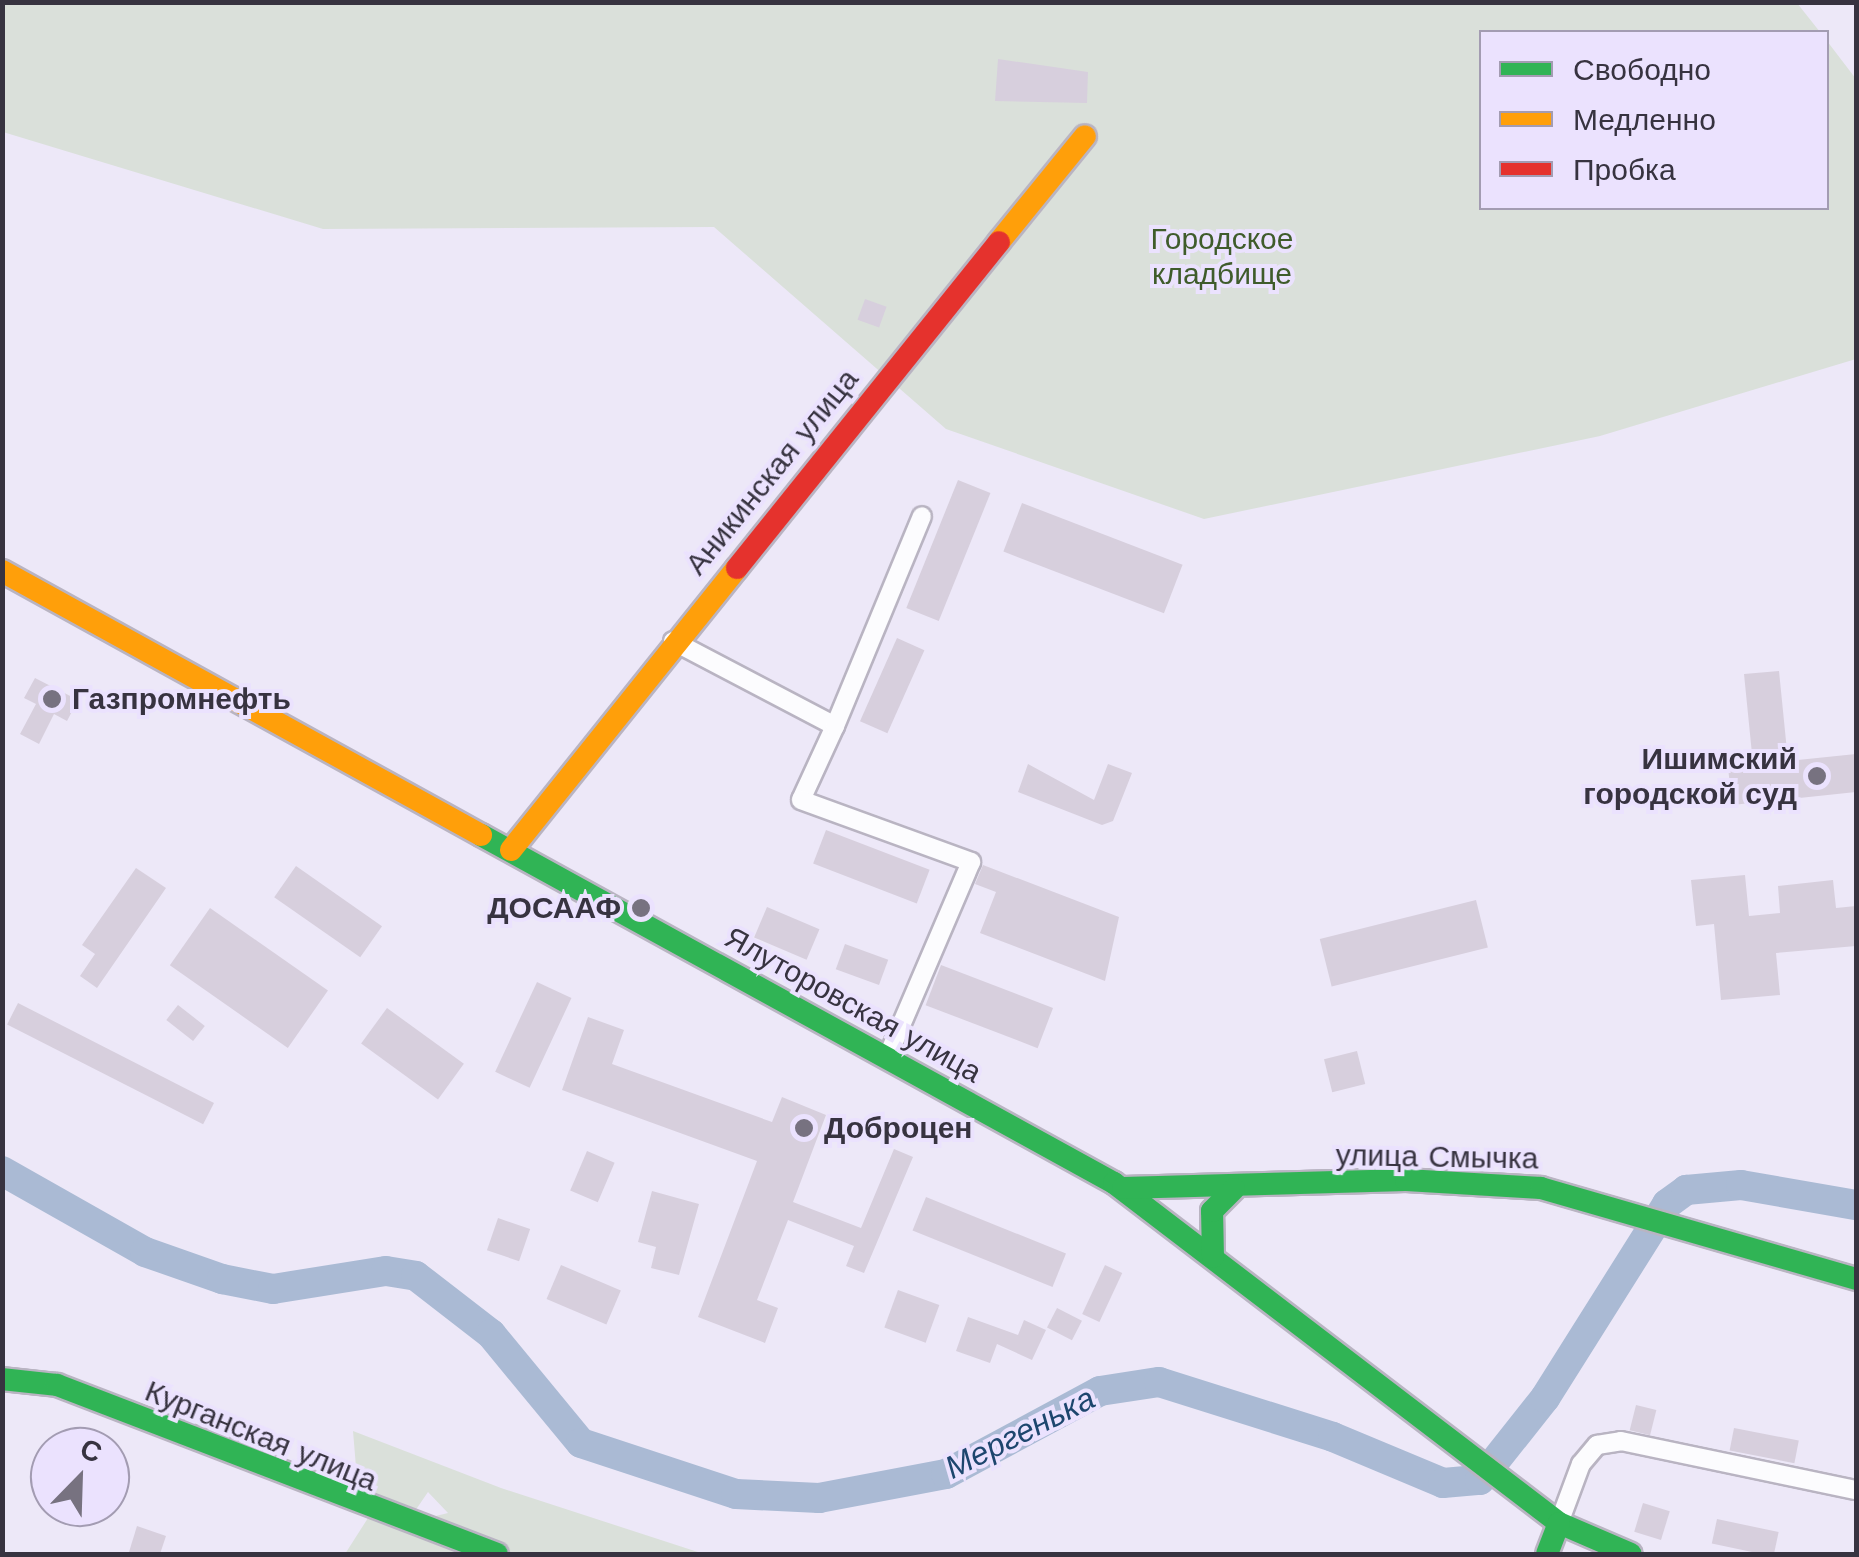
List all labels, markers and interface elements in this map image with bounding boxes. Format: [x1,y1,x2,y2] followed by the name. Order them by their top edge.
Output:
[1479,30,1829,210] legend
[1573,52,1711,87] text: Свободно
[1573,102,1716,137] text: Медленно
[1573,152,1676,187] text: Пробка
[1151,221,1293,292] park label: Городское кладбище
[678,362,866,582] street label: Аникинская улица
[72,681,291,717] place label: Газпромнефть
[41,688,63,710] marker: Газпромнефть
[1583,741,1797,812] place label: Ишимский городской суд
[1806,765,1828,787] marker: Ишимский городской суд
[487,890,621,926] place label: ДОСААФ
[630,897,652,919] marker: ДОСААФ
[718,920,988,1090] street label: Ялуторовская улица
[824,1110,972,1146] place label: Доброцен
[793,1117,815,1139] marker: Доброцен
[1335,1137,1539,1177] street label: улица Смычка
[140,1373,382,1499] street label: Курганская улица
[939,1379,1101,1487] water label: Мергенька
[30,1427,130,1527] north arrow
[75,1432,107,1470] text: С

